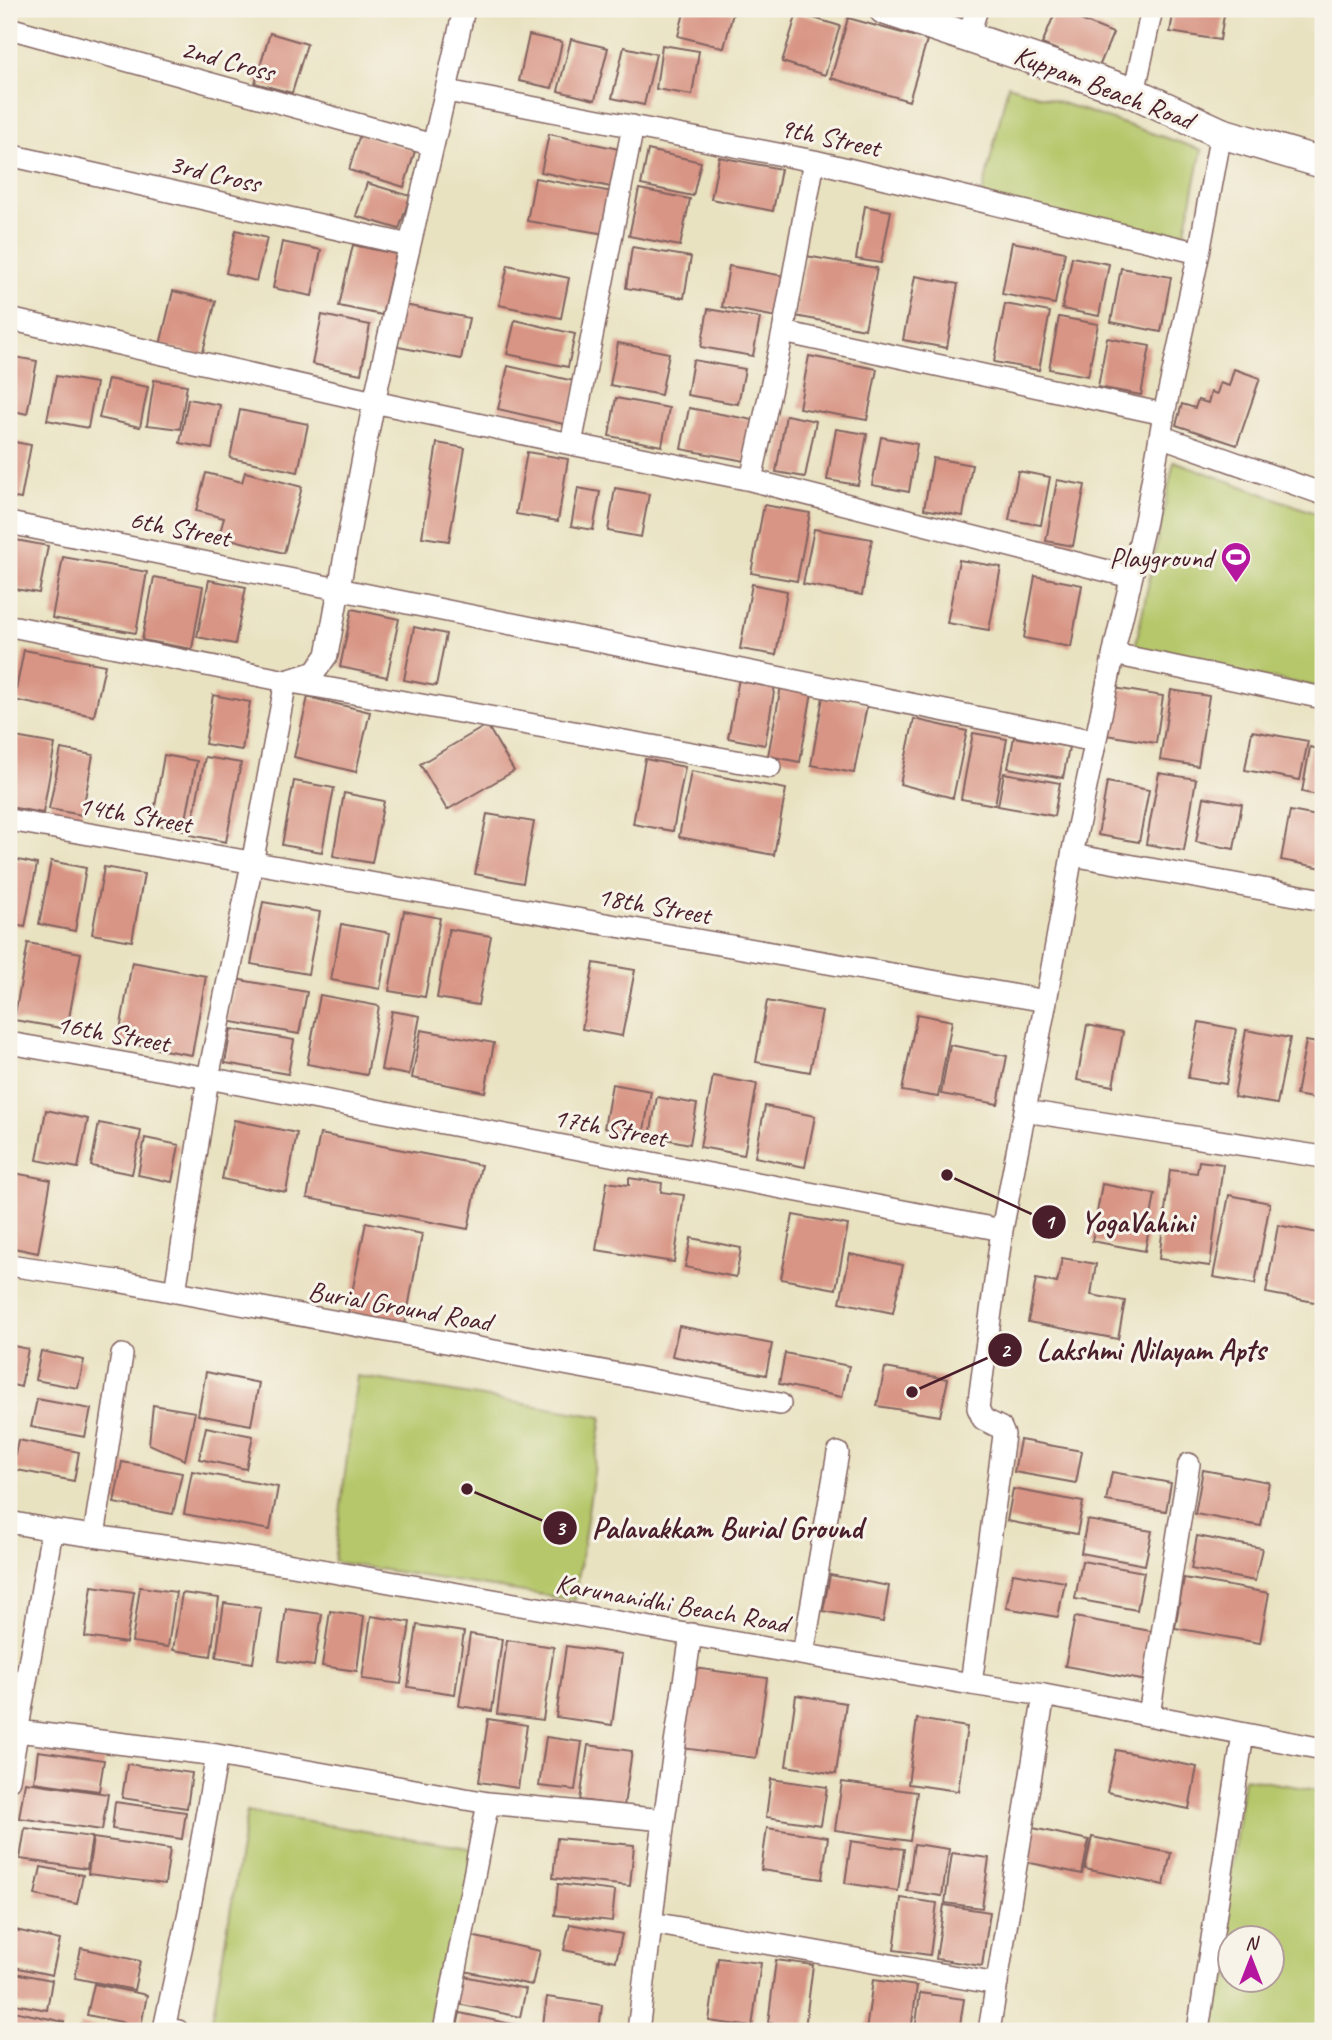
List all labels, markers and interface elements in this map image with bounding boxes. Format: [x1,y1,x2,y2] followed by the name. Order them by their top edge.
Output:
[177,31,281,90] street label: 2nd Cross
[1009,37,1202,139] street label: Kuppam Beach Road
[777,109,886,165] street label: 9th Street
[166,146,266,201] street label: 3rd Cross
[127,501,236,555] street label: 6th Street
[1109,540,1217,575] place label: Playground
[1219,540,1253,584] sports icon: Playground
[76,787,197,842] street label: 14th Street
[595,878,716,933] street label: 18th Street
[54,1006,175,1061] street label: 16th Street
[551,1099,672,1156] street label: 17th Street
[1031,1196,1207,1247] callout: YogaVahini
[1081,1203,1198,1241] text: YogaVahini
[1044,1209,1056,1235] text: 1
[306,1273,498,1340] street label: Burial Ground Road
[987,1324,1279,1375] callout: Lakshmi Nilayam Apts
[1036,1331,1269,1369] text: Lakshmi Nilayam Apts
[1000,1337,1012,1363] text: 2
[543,1502,876,1553] callout: Palavakkam Burial Ground
[592,1509,867,1547] text: Palavakkam Burial Ground
[555,1515,567,1541] text: 3
[553,1565,795,1641] street label: Karunanidhi Beach Road
[1216,1924,1286,1994] north arrow
[1245,1931,1260,1955] text: N

